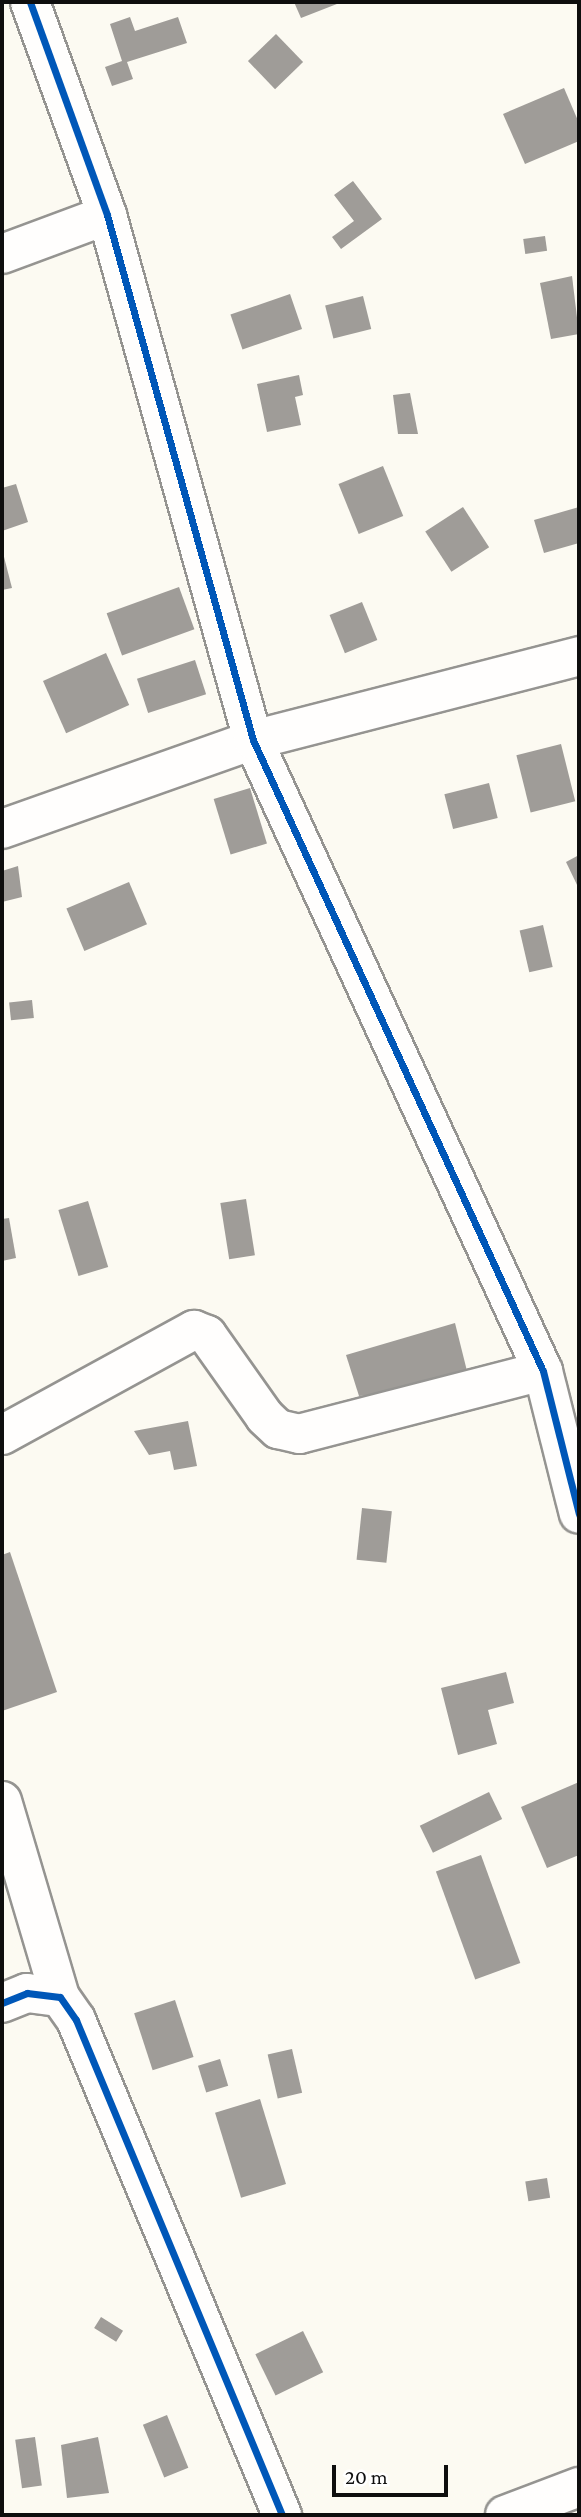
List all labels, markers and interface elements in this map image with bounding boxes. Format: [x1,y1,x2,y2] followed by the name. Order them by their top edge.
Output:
[336,2450,452,2494] scale bar
[345,2465,388,2489] text: 20 m

